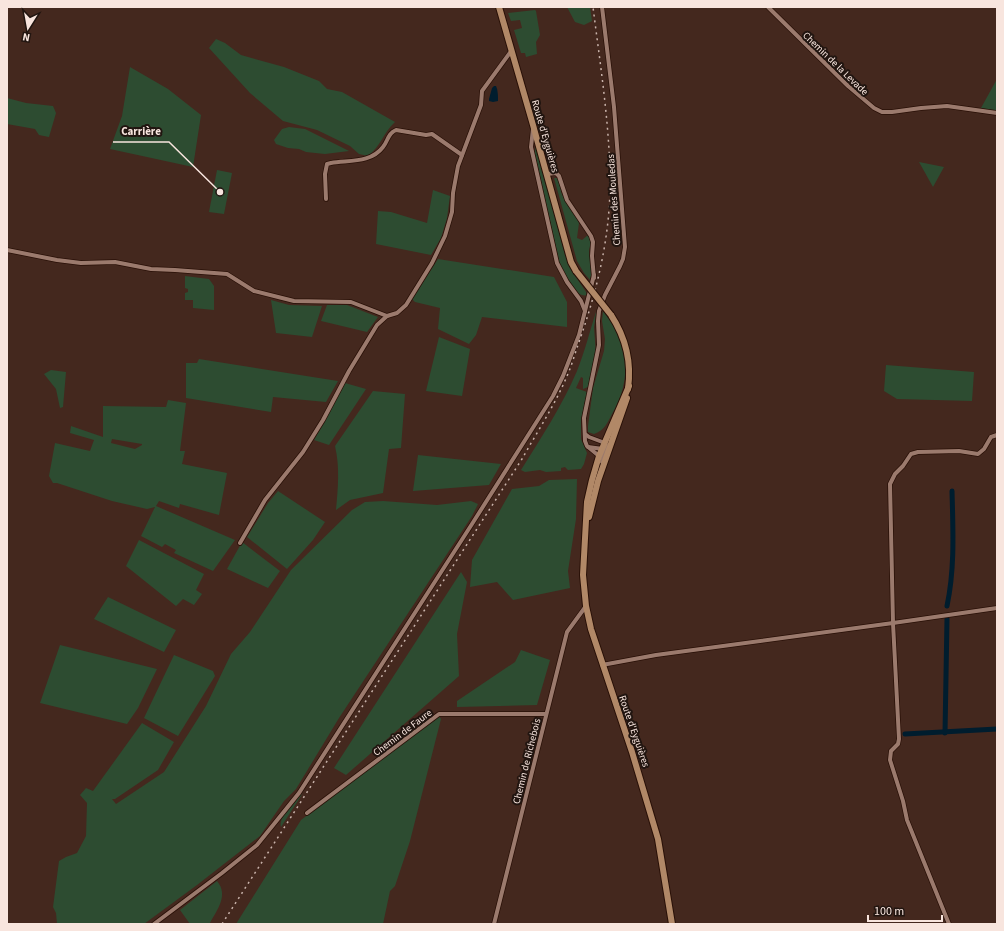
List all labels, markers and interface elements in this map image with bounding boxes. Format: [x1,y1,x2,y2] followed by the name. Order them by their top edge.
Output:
[8,8,48,48] north arrow
[21,29,31,45] text: N
[799,29,871,99] street label: Chemin de la Levade
[528,98,562,174] street label: Route d'Eyguières
[113,119,169,142] callout: Carrière
[121,124,161,139] text: Carrière
[604,154,624,246] street label: Chemin des Mouledas
[615,694,653,769] street label: Route d'Eyguières
[370,706,435,760] street label: Chemin de Faure
[510,717,544,805] street label: Chemin de Richebois
[868,897,942,923] scale bar
[874,903,904,920] text: 100 m

